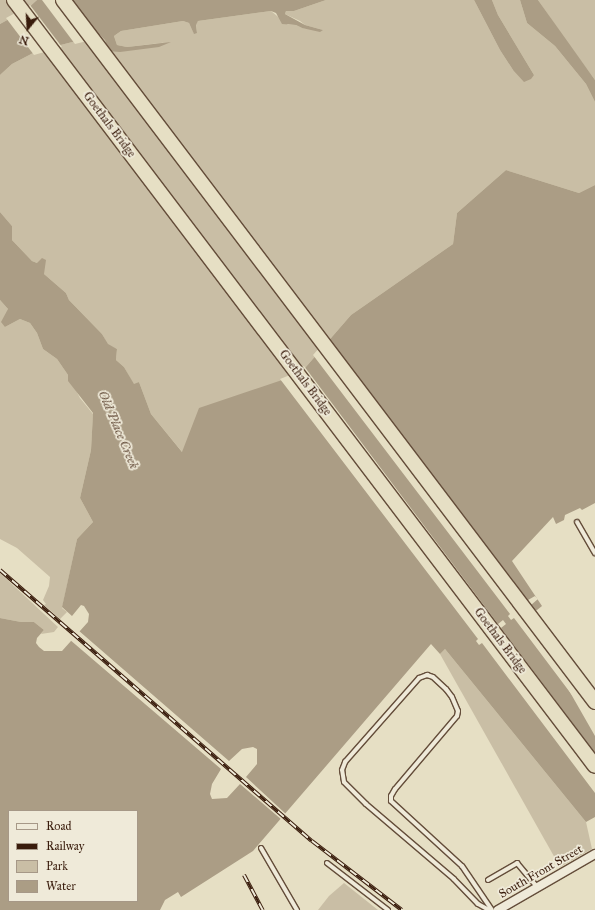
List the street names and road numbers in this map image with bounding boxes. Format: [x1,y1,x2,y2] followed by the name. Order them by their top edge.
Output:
[80,89,138,161] street label: Goethals Bridge
[276,347,334,419] street label: Goethals Bridge
[471,605,529,677] street label: Goethals Bridge
[497,842,585,902] street label: South Front Street

